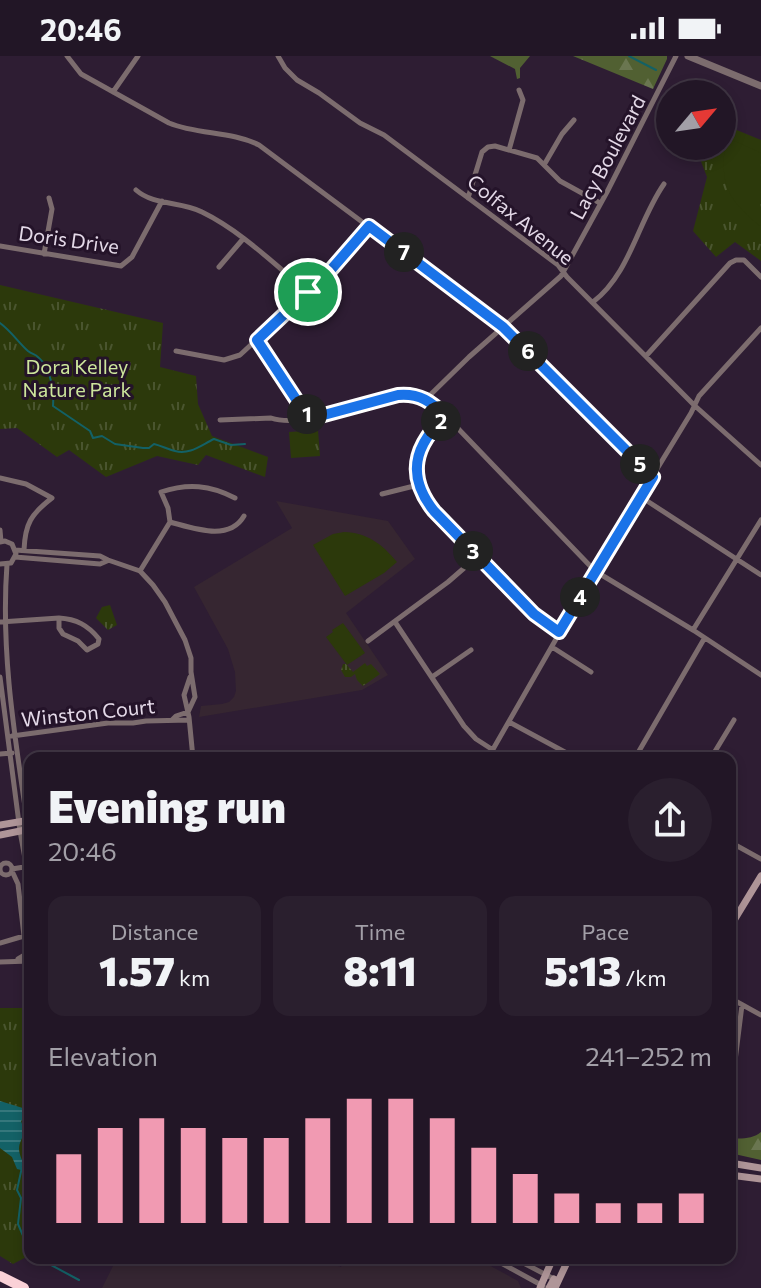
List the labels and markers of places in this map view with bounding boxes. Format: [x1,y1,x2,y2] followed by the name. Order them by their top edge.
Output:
[384,232,424,272] pin: 7
[274,258,342,326] pin
[508,331,548,371] pin: 6
[287,394,327,434] pin: 1
[421,401,461,441] pin: 2
[620,444,660,484] pin: 5
[453,531,493,571] pin: 3
[560,577,600,617] pin: 4

